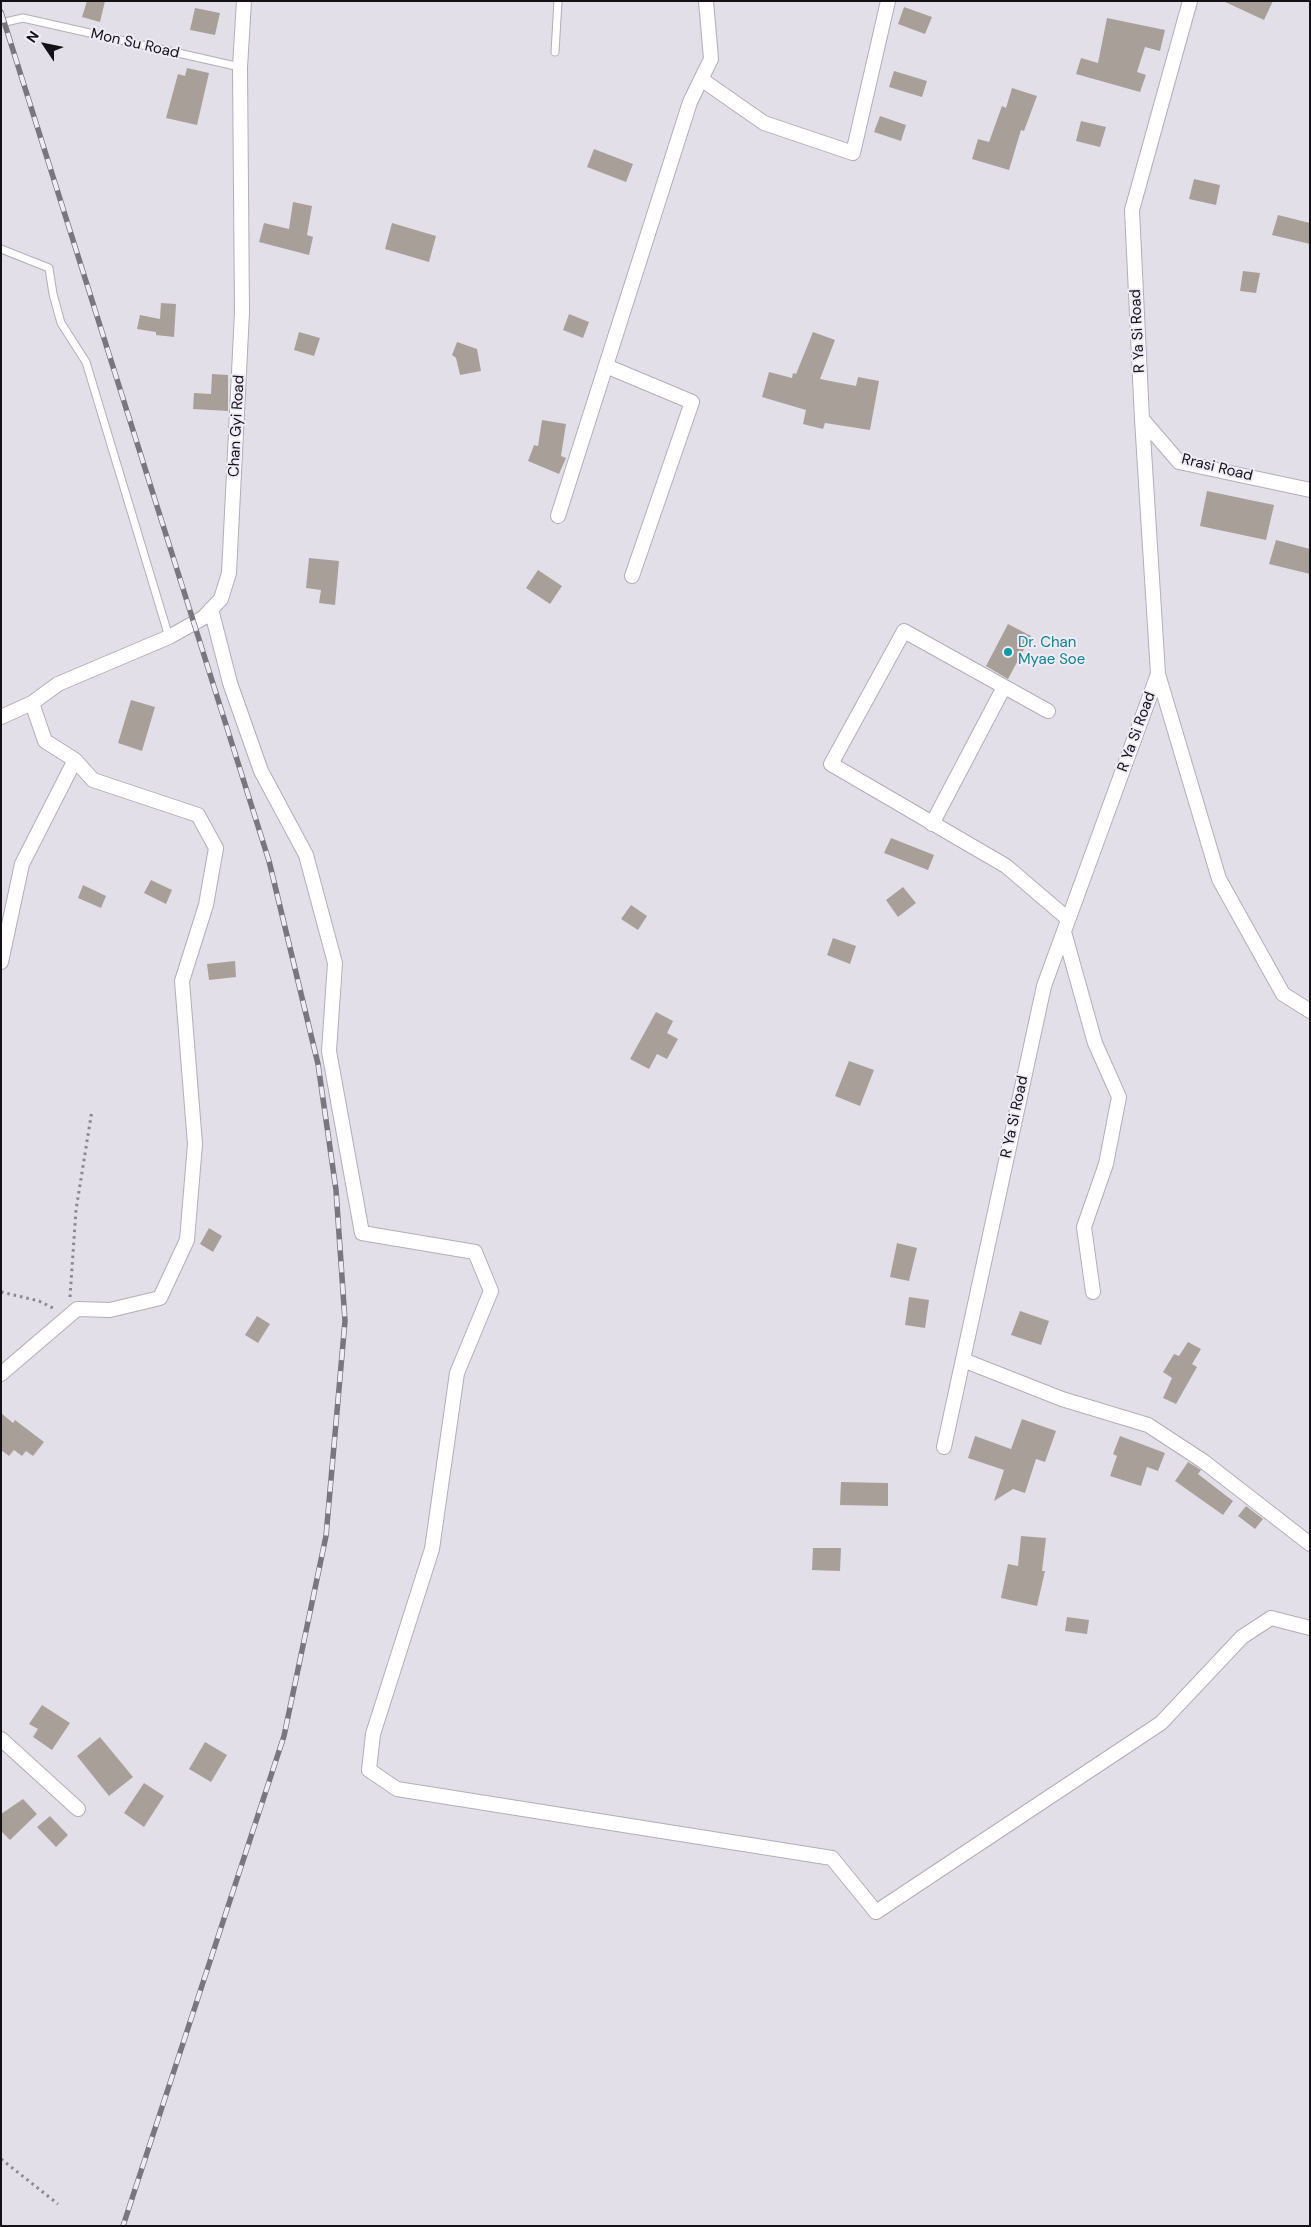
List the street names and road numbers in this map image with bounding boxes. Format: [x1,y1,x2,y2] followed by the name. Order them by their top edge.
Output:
[89,25,181,63] street label: Mon Su Road
[1127,289,1149,373] street label: R Ya Si Road
[225,374,249,478] street label: Chan Gyi Road
[1180,450,1254,486] street label: Rrasi Road
[1114,690,1160,774] street label: R Ya Si Road
[997,1074,1033,1160] street label: R Ya Si Road

